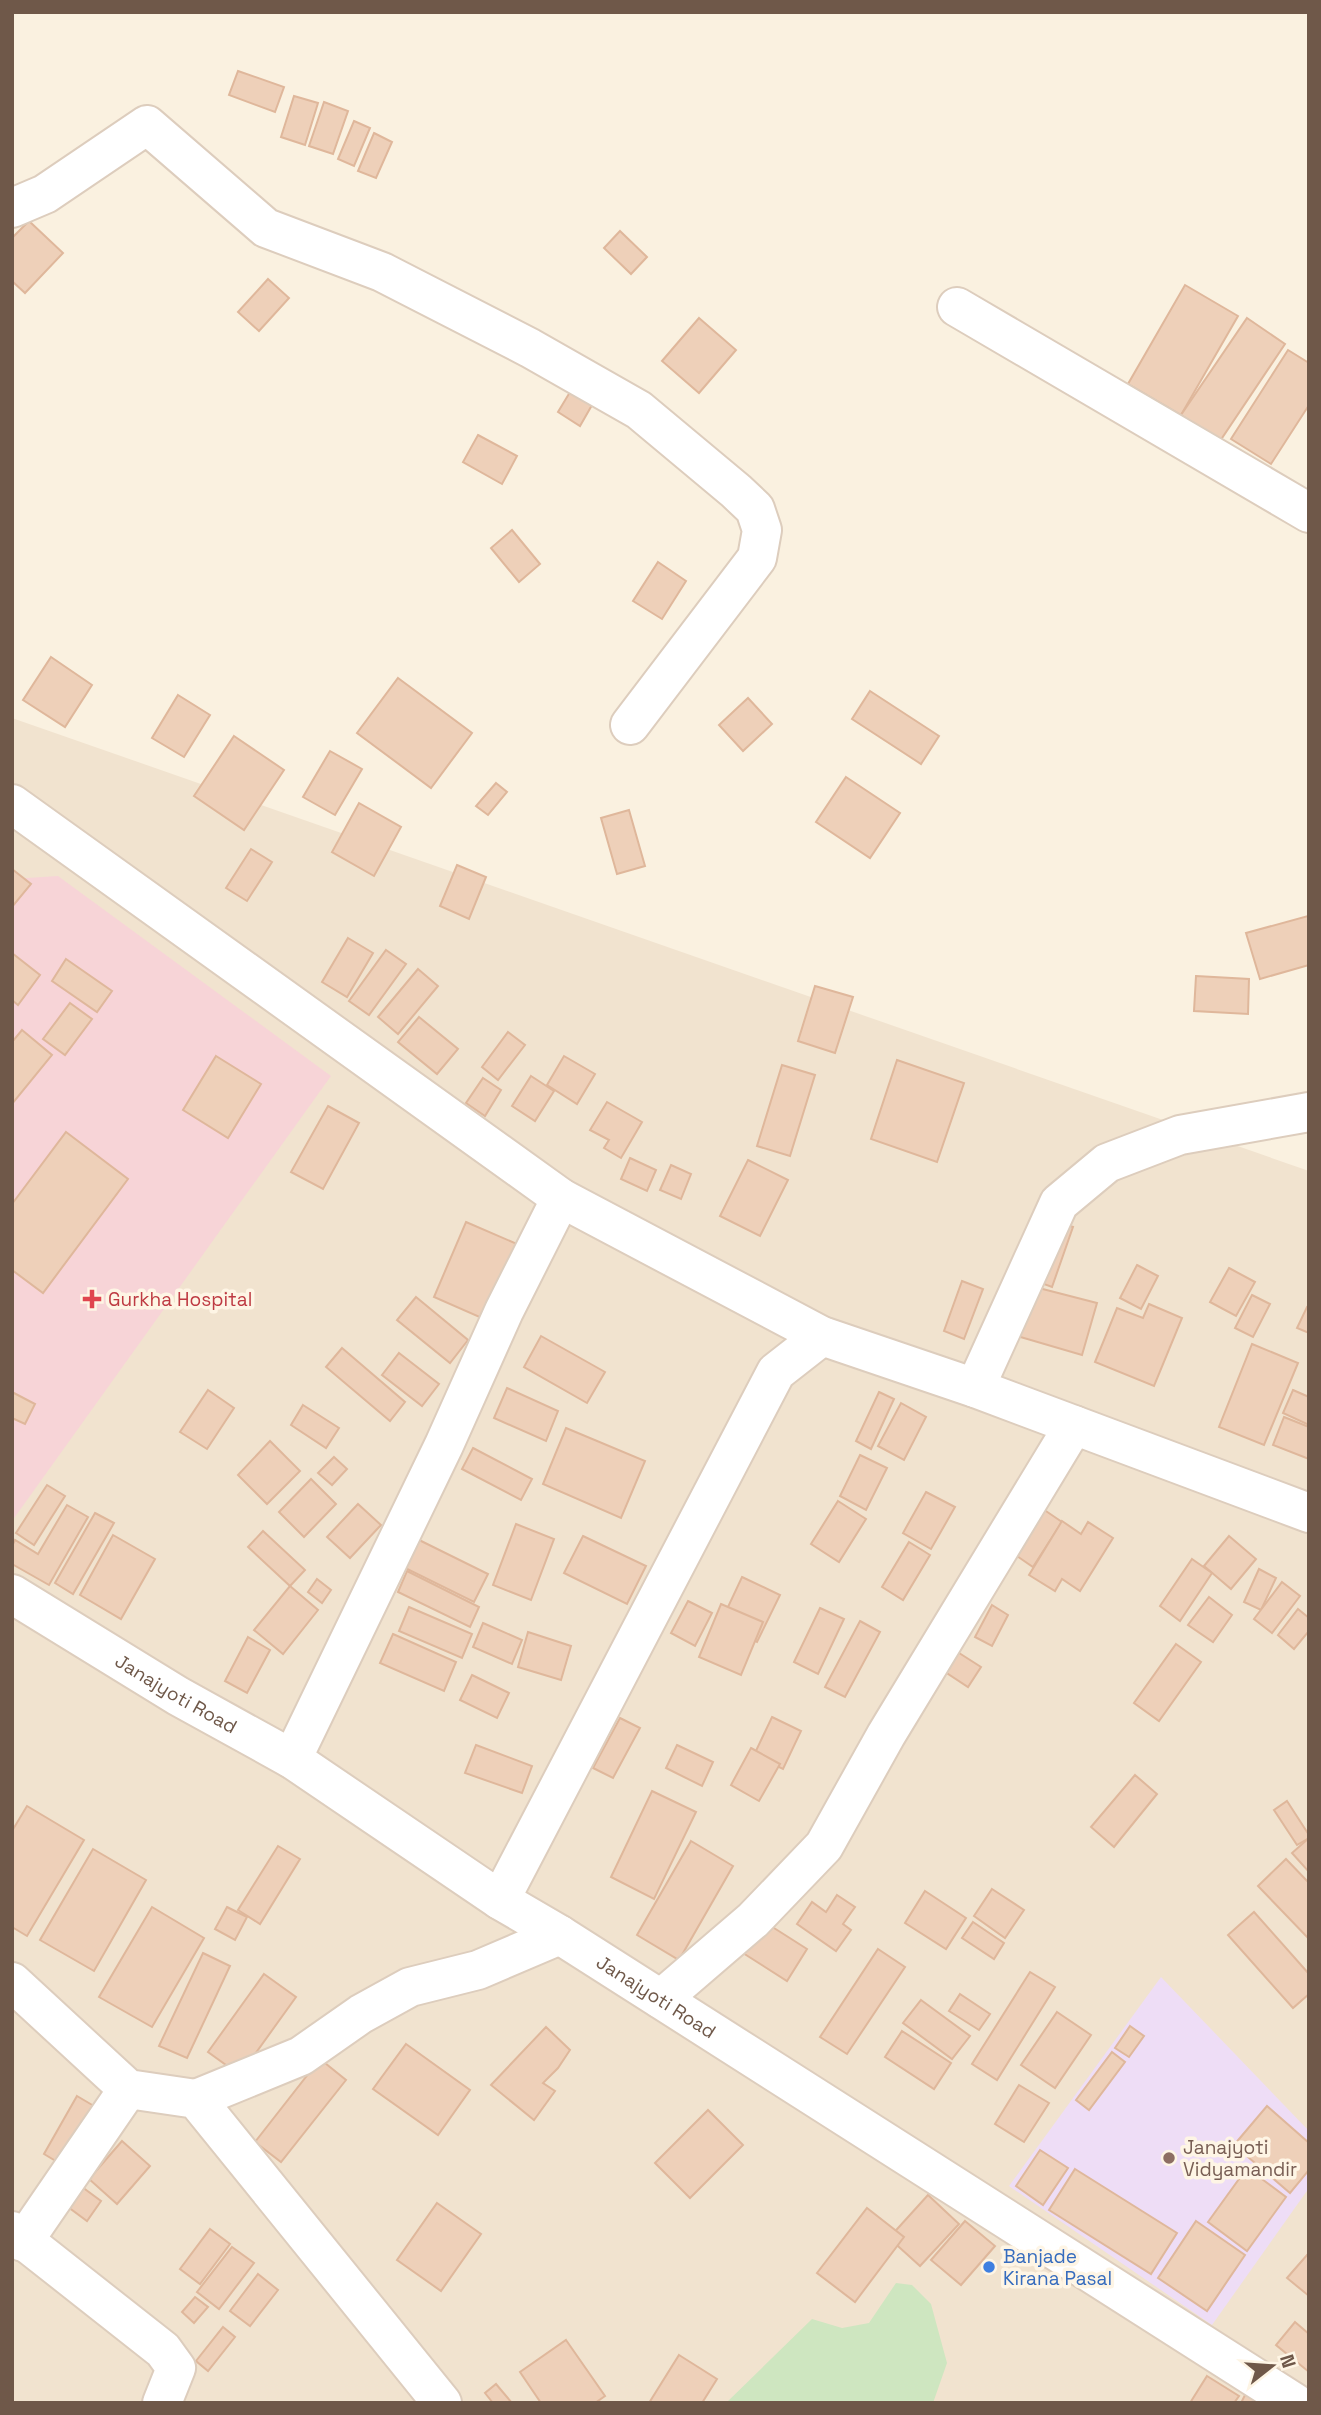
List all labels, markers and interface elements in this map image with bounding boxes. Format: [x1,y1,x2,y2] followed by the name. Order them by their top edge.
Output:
[108,1287,252,1312] place label: Gurkha Hospital
[82,1289,102,1309] marker: Gurkha Hospital
[111,1648,242,1739] street label: Janajyoti Road
[592,1949,721,2044] street label: Janajyoti Road
[1183,2135,1297,2182] place label: Janajyoti Vidyamandir
[1161,2150,1177,2166] marker: Janajyoti Vidyamandir
[1003,2244,1112,2291] place label: Banjade Kirana Pasal
[981,2259,997,2275] marker: Banjade Kirana Pasal
[1237,2331,1307,2401] north arrow
[1274,2351,1302,2371] text: N

